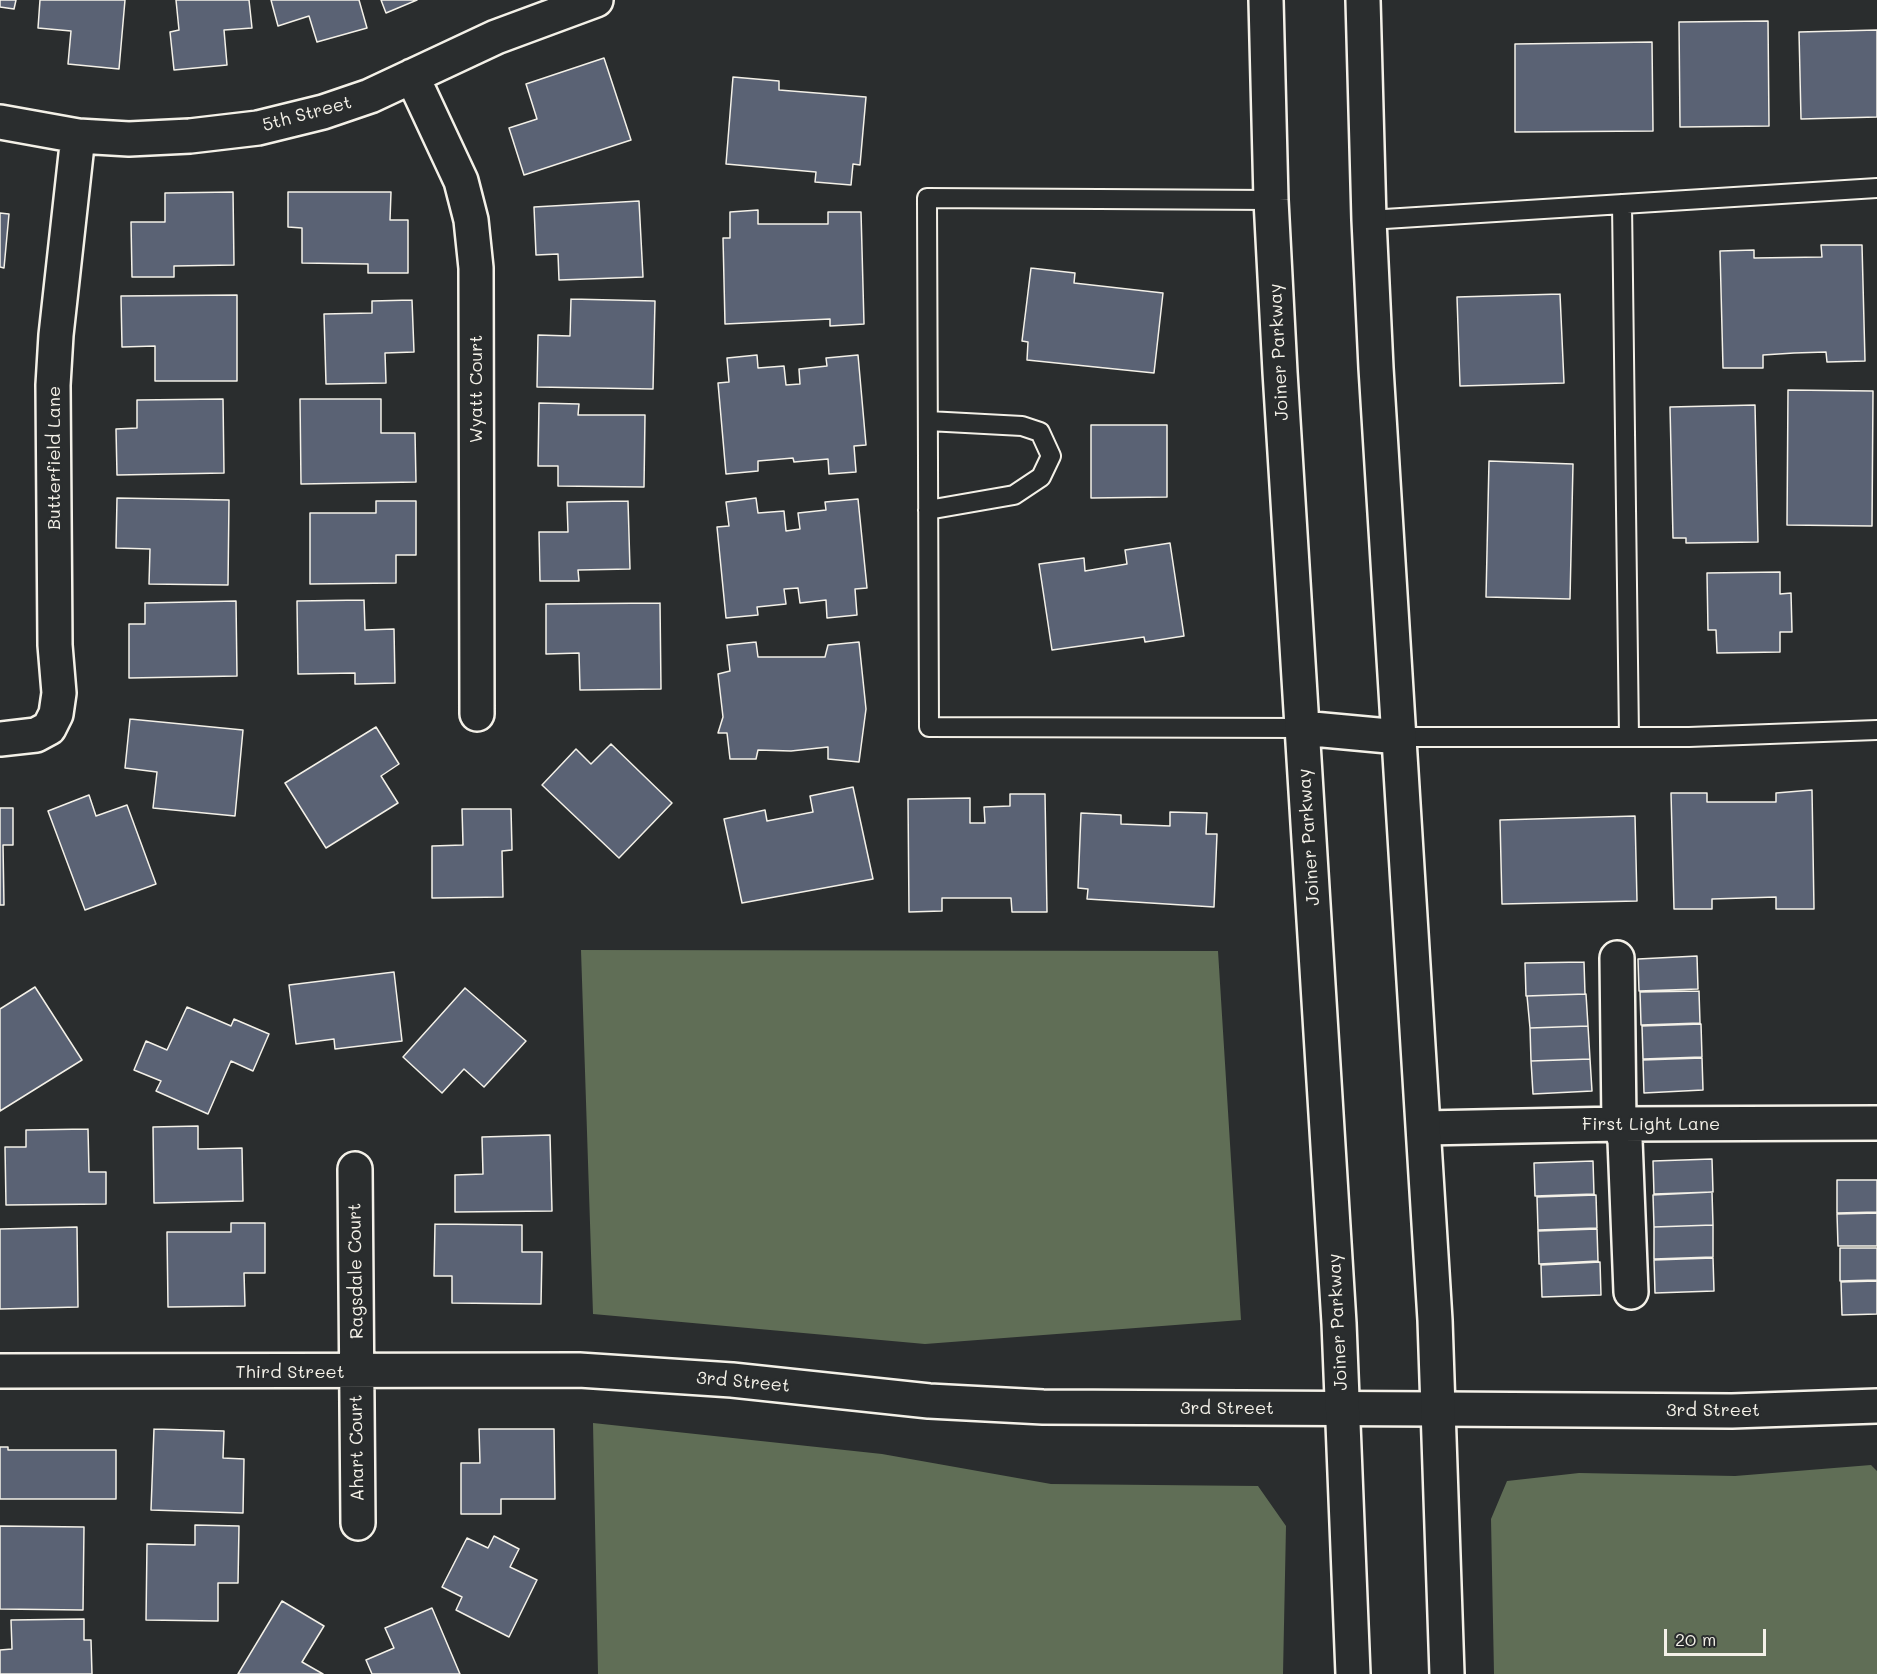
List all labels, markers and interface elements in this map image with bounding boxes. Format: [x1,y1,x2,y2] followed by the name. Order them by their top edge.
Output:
[260,92,354,136] street label: 5th Street
[1265,283,1293,421] street label: Joiner Parkway
[465,335,487,443] street label: Wyatt Court
[43,386,65,530] street label: Butterfield Lane
[1293,768,1325,906] street label: Joiner Parkway
[1582,1113,1720,1135] street label: First Light Lane
[344,1203,368,1339] street label: Ragsdale Court
[1324,1253,1352,1391] street label: Joiner Parkway
[235,1361,345,1383] street label: Third Street
[695,1367,791,1397] street label: 3rd Street
[345,1394,369,1502] street label: Ahart Court
[1180,1397,1274,1419] street label: 3rd Street
[1666,1399,1760,1421] street label: 3rd Street
[1667,1617,1769,1655] scale bar
[1675,1627,1716,1651] text: 20 m

